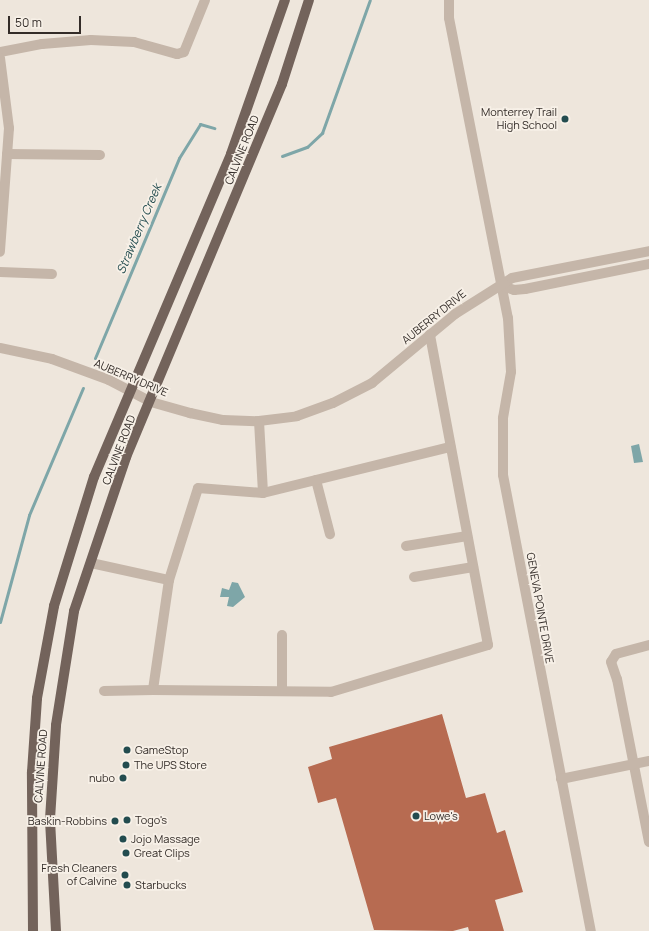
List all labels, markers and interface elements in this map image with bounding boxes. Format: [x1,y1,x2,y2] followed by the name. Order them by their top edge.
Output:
[10,8,83,34] scale bar
[15,14,42,31] text: 50 m
[481,106,557,132] place label: Monterrey Trail High School
[222,113,262,187] street label: CALVINE ROAD
[560,114,570,124] marker: Monterrey Trail High School
[114,182,164,276] water label: Strawberry Creek
[399,287,469,347] street label: AUBERRY DRIVE
[92,356,170,400] street label: AUBERRY DRIVE
[100,413,138,487] street label: CALVINE ROAD
[524,552,556,664] street label: GENEVA POINTE DRIVE
[32,729,50,803] street label: CALVINE ROAD
[135,743,189,757] place label: GameStop
[122,745,132,755] marker: GameStop
[134,758,207,772] place label: The UPS Store
[121,760,131,770] marker: The UPS Store
[89,771,115,785] place label: nubo
[118,773,128,783] marker: nubo
[424,809,458,823] place label: Lowe's
[411,811,421,821] marker: Lowe's
[135,813,167,827] place label: Togo's
[28,814,107,828] place label: Baskin-Robbins
[122,815,132,825] marker: Togo's
[110,816,120,826] marker: Baskin-Robbins
[131,832,200,846] place label: Jojo Massage
[118,834,128,844] marker: Jojo Massage
[134,846,190,860] place label: Great Clips
[121,848,131,858] marker: Great Clips
[41,862,117,888] place label: Fresh Cleaners of Calvine
[120,870,130,880] marker: Fresh Cleaners of Calvine
[135,878,187,892] place label: Starbucks
[122,880,132,890] marker: Starbucks

